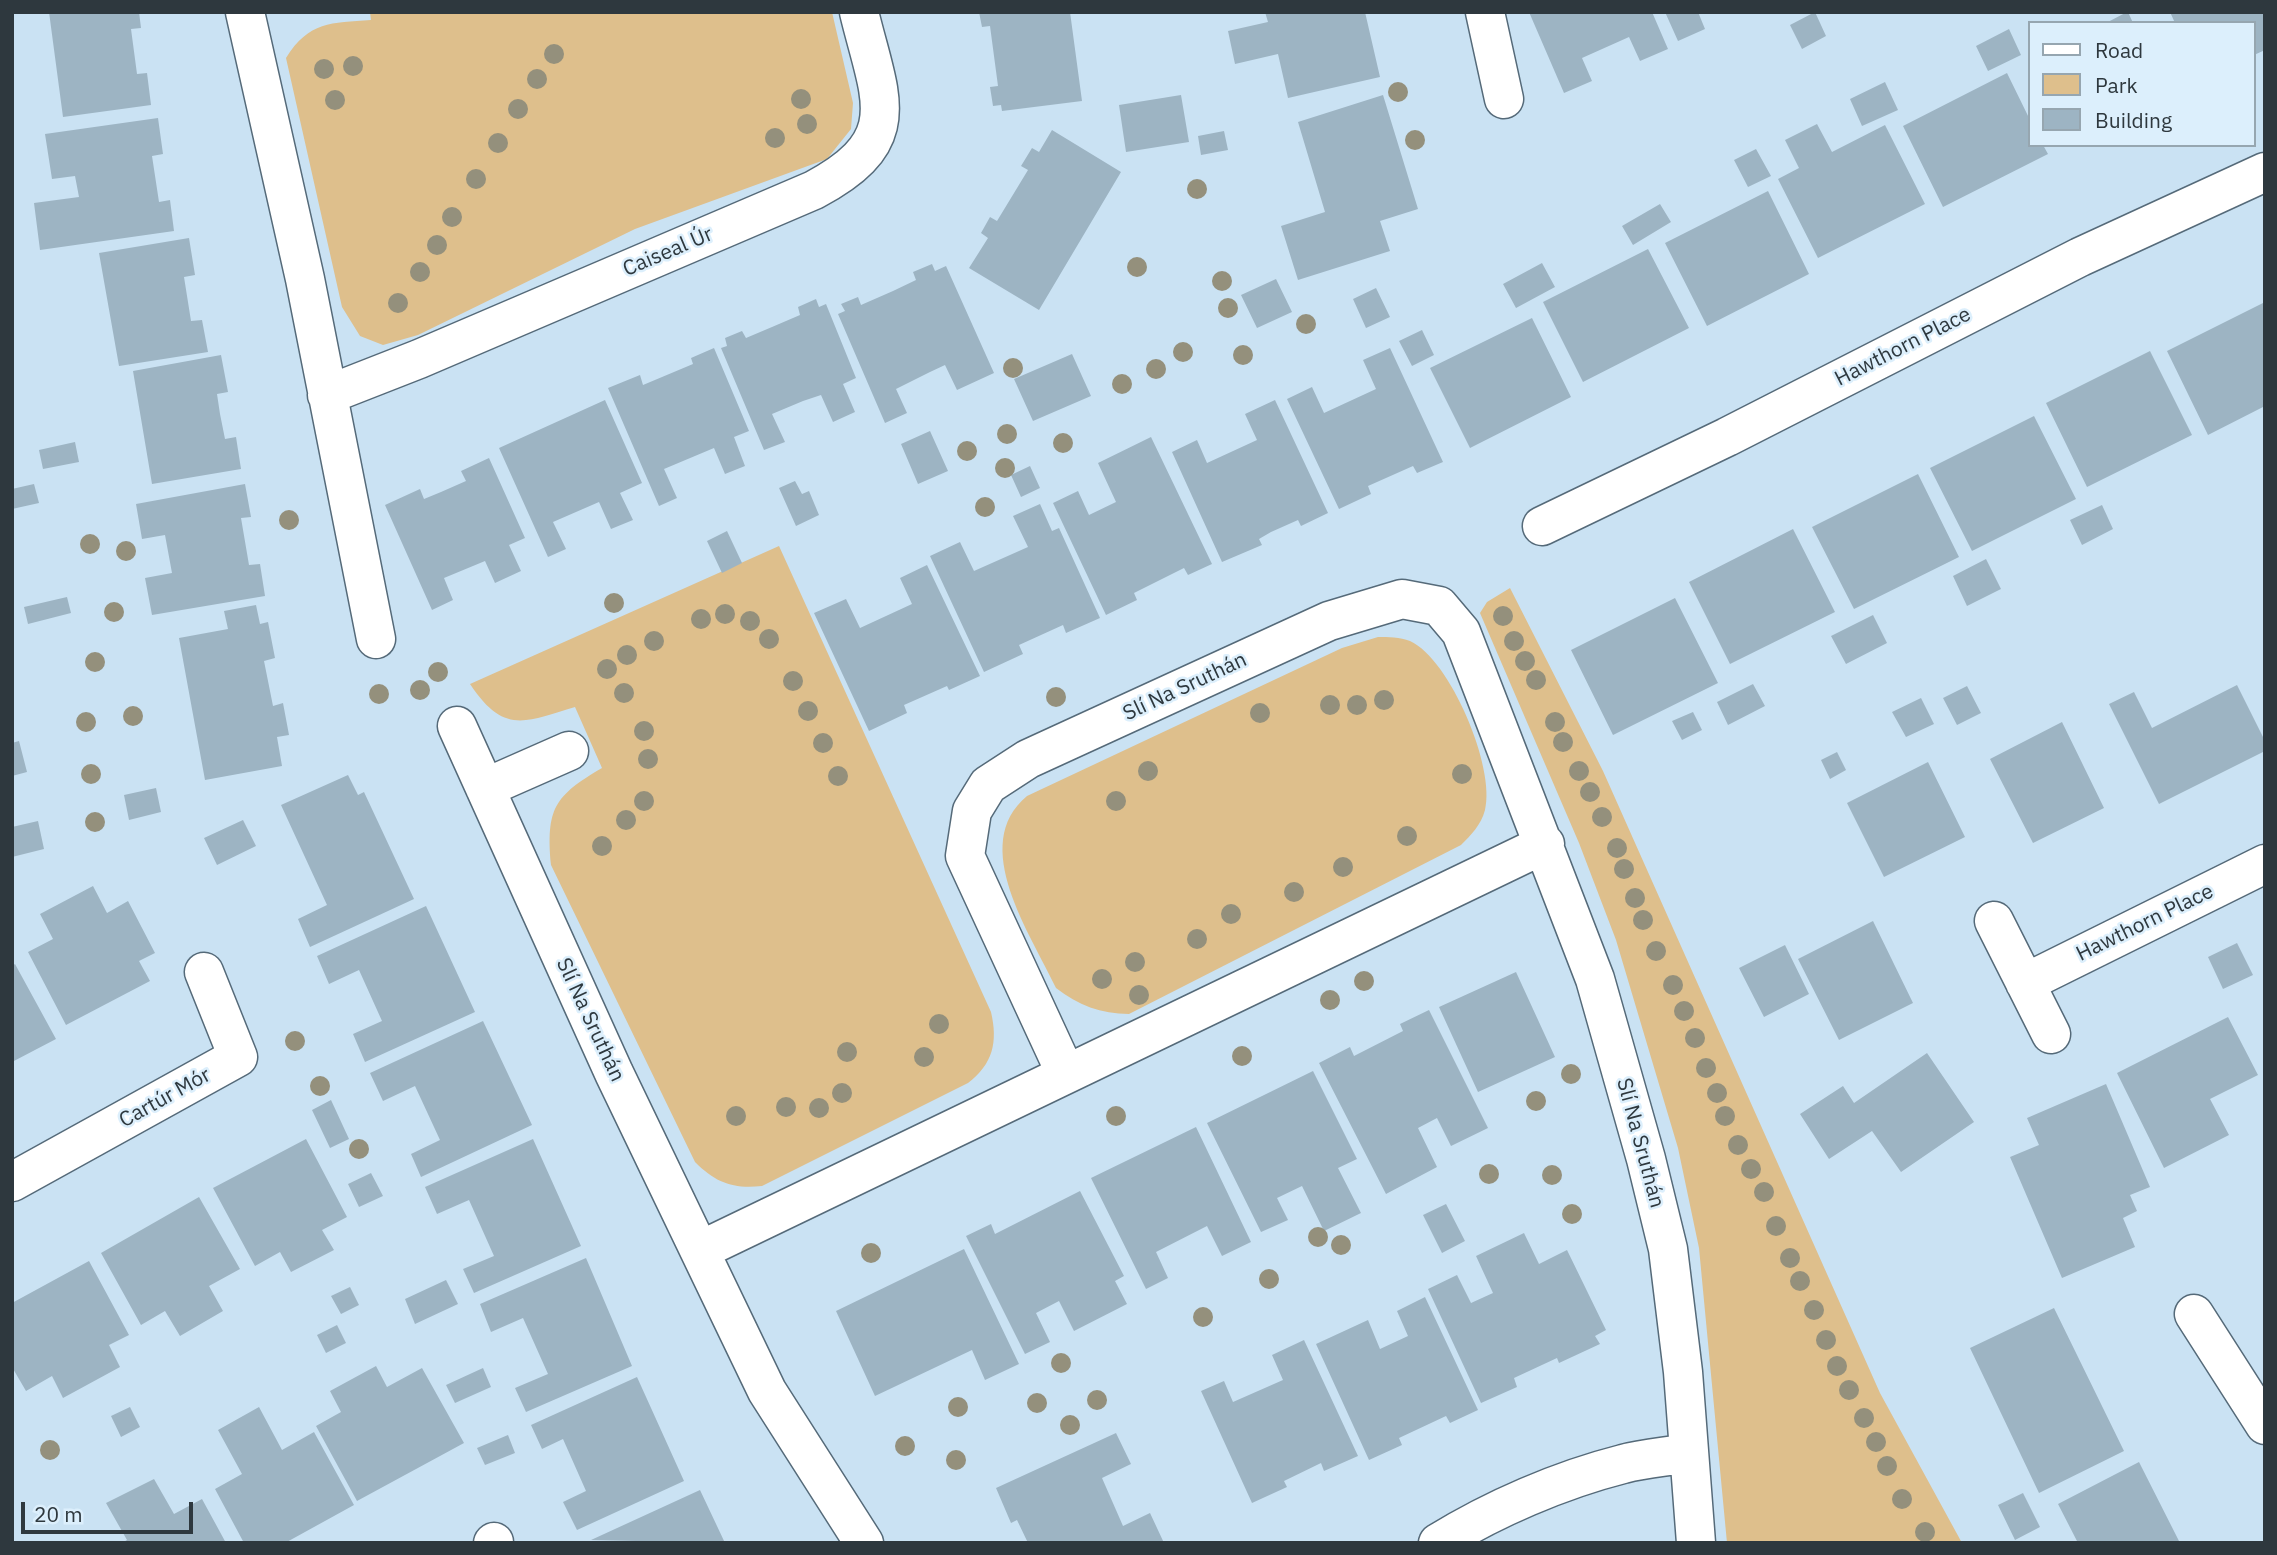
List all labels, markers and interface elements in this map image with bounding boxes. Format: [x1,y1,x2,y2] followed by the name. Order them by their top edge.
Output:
[2028,21,2256,147] legend
[2095,36,2143,64] text: Road
[2095,71,2138,99] text: Park
[2095,106,2172,134] text: Building
[619,222,717,282] street label: Caiseal Úr
[1831,302,1975,392] street label: Hawthorn Place
[1119,647,1251,727] street label: Slí Na Sruthán
[2072,879,2218,967] street label: Hawthorn Place
[550,954,630,1086] street label: Slí Na Sruthán
[115,1063,215,1133] street label: Cartúr Mór
[1611,1075,1669,1211] street label: Slí Na Sruthán
[24,1488,196,1532] scale bar
[34,1500,83,1528] text: 20 m

